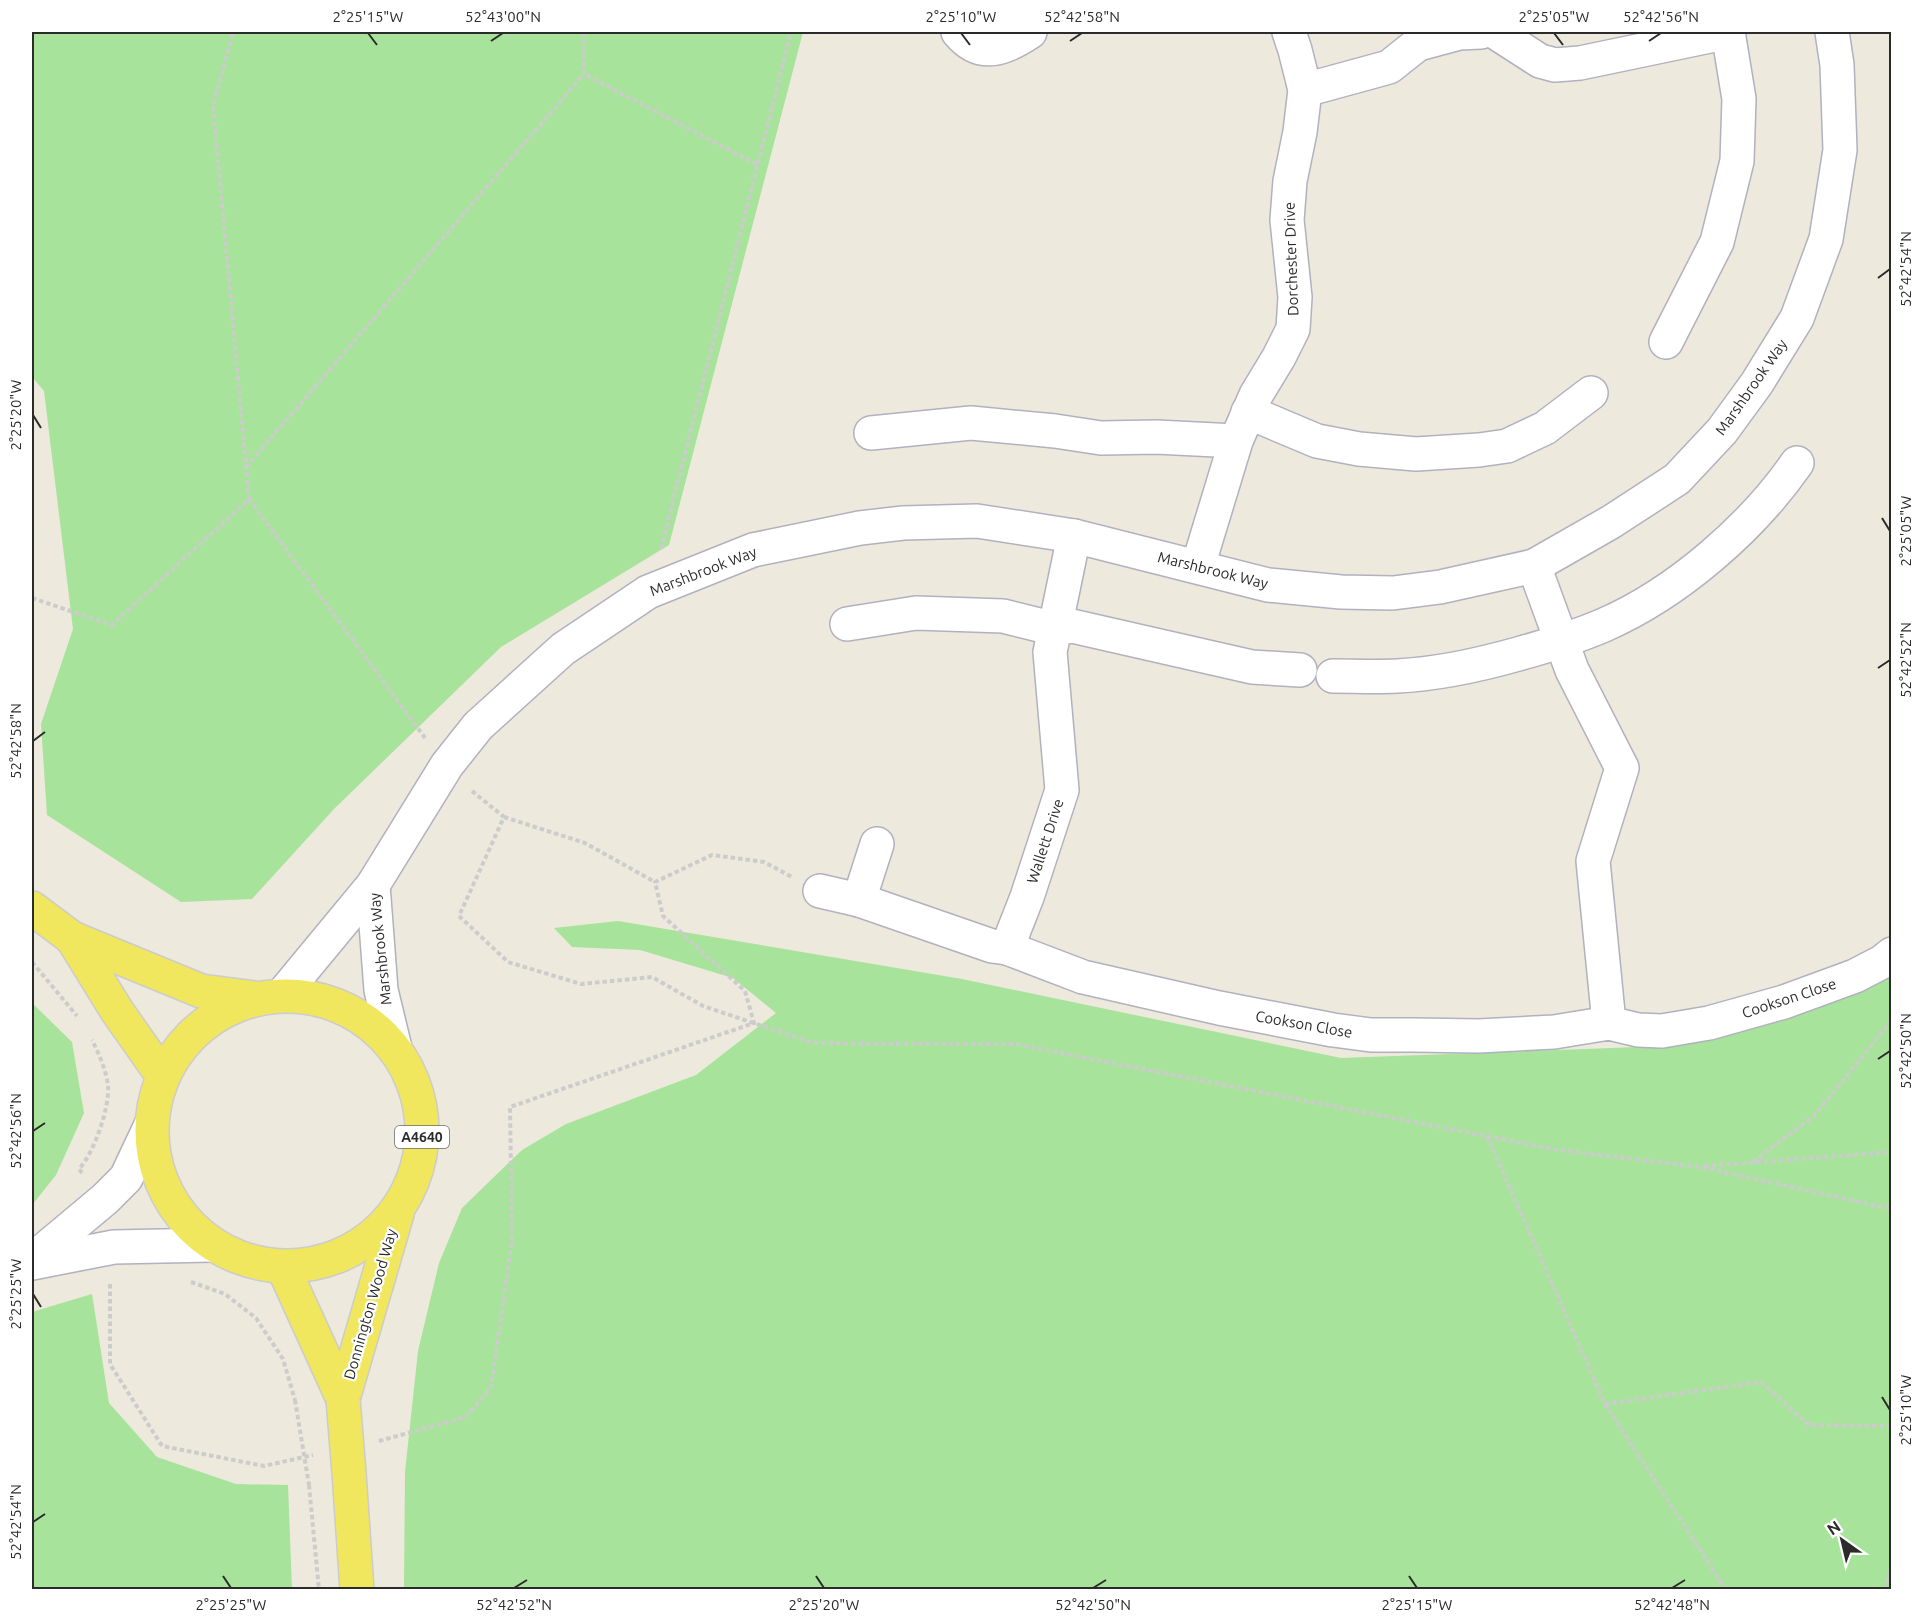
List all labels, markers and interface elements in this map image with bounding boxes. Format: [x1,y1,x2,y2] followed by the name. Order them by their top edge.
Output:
[333,8,404,25] text: 2°25'15"W
[465,8,541,25] text: 52°43'00"N
[926,8,997,25] text: 2°25'10"W
[1044,8,1120,25] text: 52°42'58"N
[1519,8,1590,25] text: 2°25'05"W
[1623,8,1699,25] text: 52°42'56"N
[1281,202,1301,316] street label: Dorchester Drive
[1897,231,1914,307] text: 52°42'54"N
[1712,336,1790,438] street label: Marshbrook Way
[7,379,24,450] text: 2°25'20"W
[1897,495,1914,566] text: 2°25'05"W
[647,543,759,599] street label: Marshbrook Way
[1156,548,1270,592] street label: Marshbrook Way
[1897,622,1914,698] text: 52°42'52"N
[7,703,24,779] text: 52°42'58"N
[1023,796,1067,886] street label: Wallett Drive
[366,892,394,1006] street label: Marshbrook Way
[1740,975,1838,1021] street label: Cookson Close
[1254,1007,1354,1041] street label: Cookson Close
[1897,1013,1914,1089] text: 52°42'50"N
[7,1093,24,1169] text: 52°42'56"N
[395,1126,449,1148] road number: A4640
[340,1227,400,1381] street label: Donnington Wood Way
[7,1258,24,1329] text: 2°25'25"W
[1897,1374,1914,1445] text: 2°25'10"W
[7,1484,24,1560] text: 52°42'54"N
[1812,1510,1872,1570] north arrow
[1824,1517,1844,1538] text: N
[196,1596,267,1613] text: 2°25'25"W
[476,1596,552,1613] text: 52°42'52"N
[789,1596,860,1613] text: 2°25'20"W
[1055,1596,1131,1613] text: 52°42'50"N
[1382,1596,1453,1613] text: 2°25'15"W
[1634,1596,1710,1613] text: 52°42'48"N

